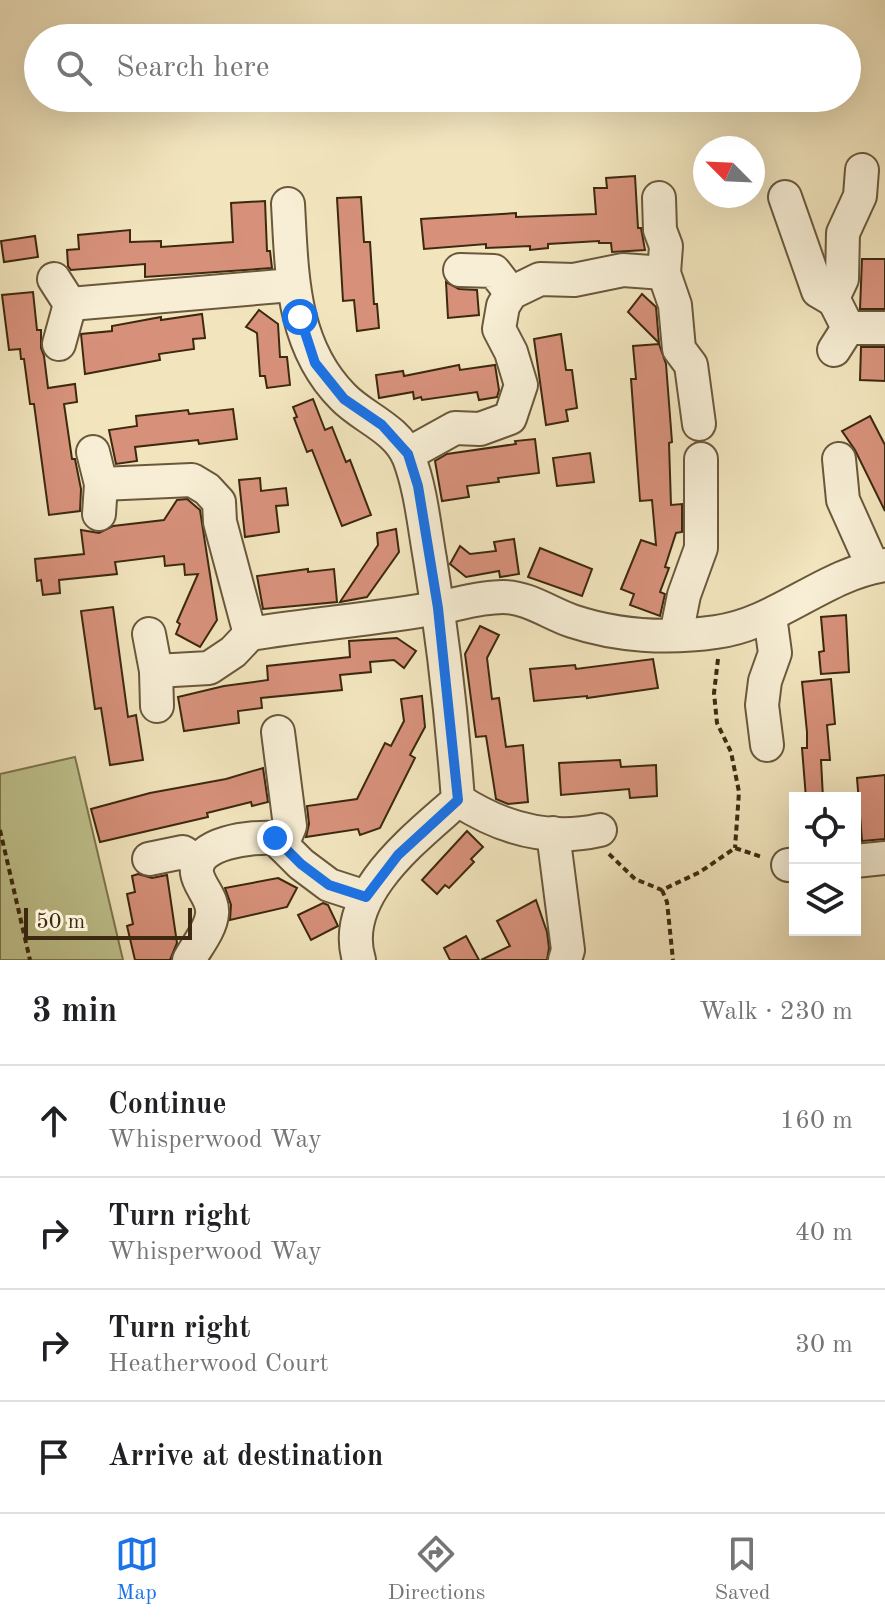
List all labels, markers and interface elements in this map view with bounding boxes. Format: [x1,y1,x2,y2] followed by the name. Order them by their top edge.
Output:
[24,24,861,112] search box
[52,46,96,90] icon: search
[116,53,270,83] text: Search here
[693,136,765,208] north arrow
[282,299,318,335] route start
[789,792,861,936] map controls
[789,792,861,864] button: locate
[257,820,293,856] route end
[789,864,861,936] button: layers
[24,904,192,940] scale bar
[36,911,85,933] text: 50 m
[32,995,117,1029] text: 3 min
[699,999,853,1025] text: Walk · 230 m
[108,1090,227,1120] text: Continue
[32,1099,76,1143] icon: ahead
[780,1108,853,1134] text: 160 m
[108,1127,322,1153] text: Whisperwood Way
[108,1202,250,1232] text: Turn right
[32,1211,76,1255] icon: right
[795,1220,853,1246] text: 40 m
[108,1239,322,1265] text: Whisperwood Way
[108,1314,250,1344] text: Turn right
[32,1323,76,1367] icon: right
[795,1332,853,1358] text: 30 m
[108,1351,329,1377] text: Heatherwood Court
[32,1435,76,1479] icon: arrive
[108,1442,383,1472] text: Arrive at destination
[115,1532,159,1607] tab: Map
[388,1532,485,1607] tab: Directions
[714,1532,770,1607] tab: Saved

